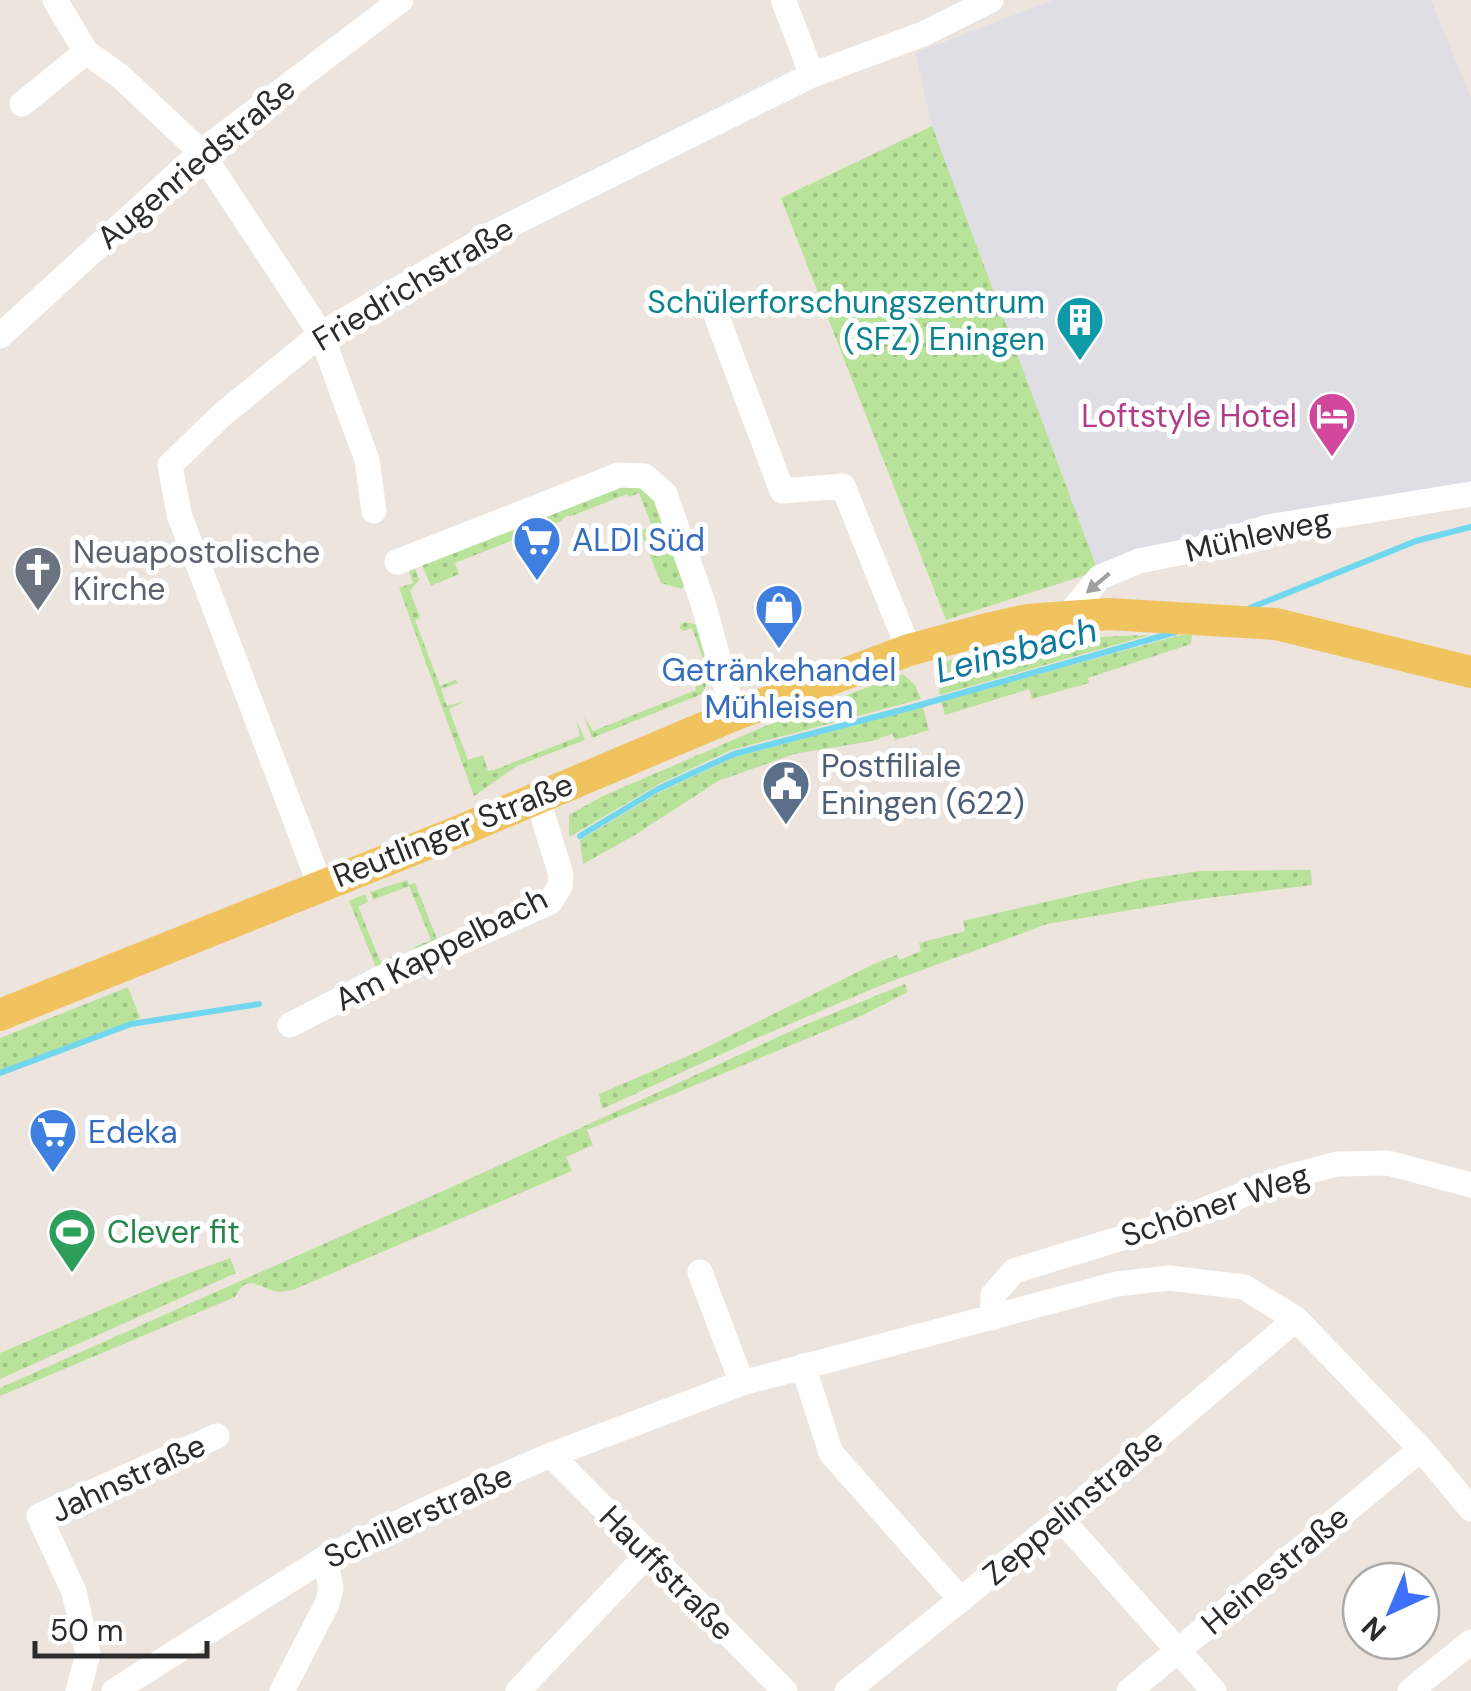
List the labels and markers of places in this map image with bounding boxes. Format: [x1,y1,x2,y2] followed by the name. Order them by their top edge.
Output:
[647,281,1045,360] place label: Schülerforschungszentrum (SFZ) Eningen
[1054,294,1106,362] building icon: Schülerforschungszentrum (SFZ) Eningen
[1306,390,1358,458] hotel icon: Loftstyle Hotel
[1081,395,1297,437] place label: Loftstyle Hotel
[511,514,563,582] supermarket icon: ALDI Süd
[572,519,705,561] place label: ALDI Süd
[73,531,320,610] place label: Neuapostolische Kirche
[12,544,64,612] church icon: Neuapostolische Kirche
[753,582,805,650] shop icon: Getränkehandel Mühleisen
[662,649,896,728] place label: Getränkehandel Mühleisen
[821,745,1025,824] place label: Postfiliale Eningen (622)
[760,758,812,826] public building icon: Postfiliale Eningen (622)
[27,1106,79,1174] supermarket icon: Edeka
[88,1111,178,1153] place label: Edeka
[46,1206,98,1274] sports icon: Clever fit
[107,1211,240,1253] place label: Clever fit

